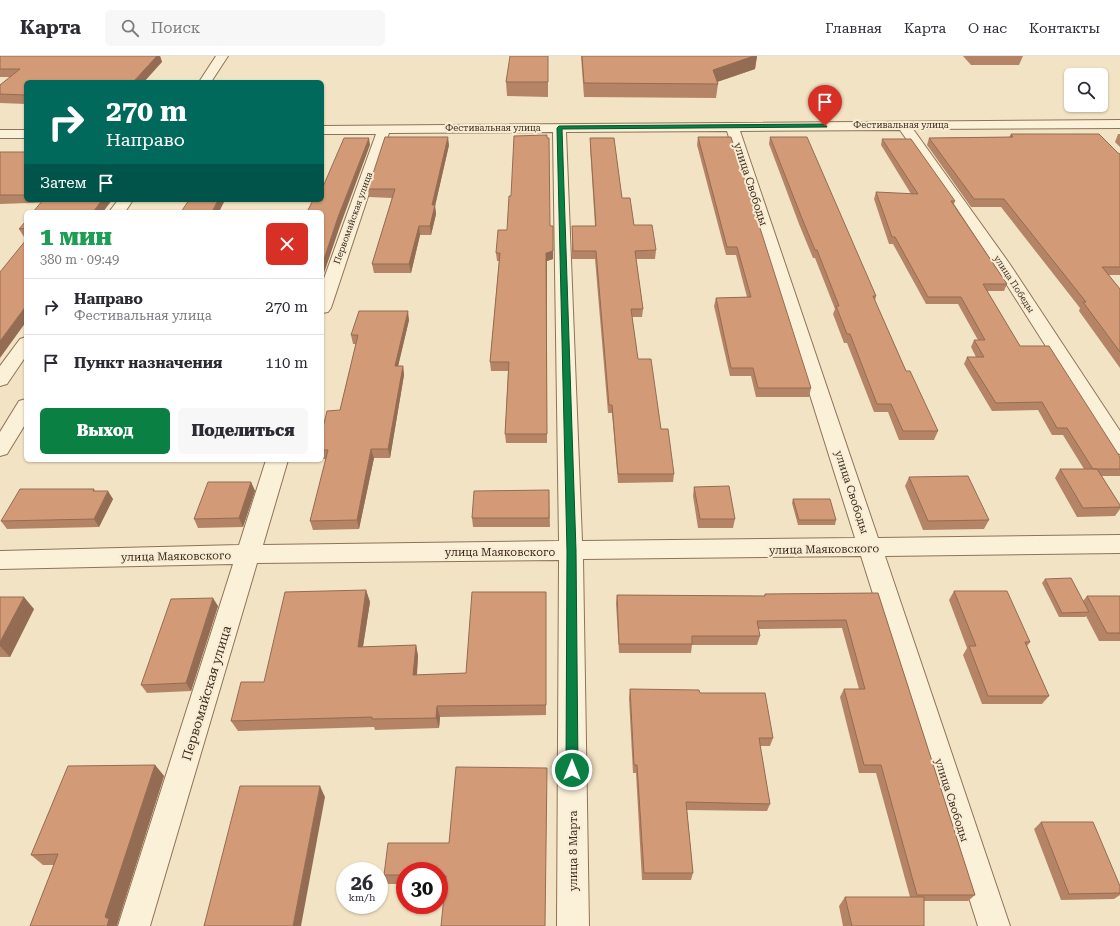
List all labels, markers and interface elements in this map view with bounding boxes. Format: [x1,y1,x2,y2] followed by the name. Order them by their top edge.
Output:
[105,10,385,46] search box
[20,16,81,39] text: Карта
[119,17,141,39] icon: search
[151,19,200,37] text: Поиск
[825,20,882,36] text: Главная
[904,20,946,36] text: Карта
[968,20,1007,36] text: О нас
[1029,20,1100,36] text: Контакты
[1064,68,1108,112] map controls
[1064,68,1108,112] button: search
[808,85,842,126] pin
[814,91,836,113] icon: arrive
[106,95,187,128] text: 270 m
[40,96,92,148] icon: right
[853,120,949,130] street label: Фестивальная улица
[445,123,541,133] street label: Фестивальная улица
[106,129,185,150] text: Направо
[731,141,770,227] street label: улица Свободы
[332,171,374,265] street label: Первомайская улица
[95,172,117,194] icon: arrive
[40,174,87,192] text: Затем
[40,223,112,251] text: 1 мин
[266,223,308,265] button: close
[40,252,119,267] text: 380 m · 09:49
[992,254,1037,315] street label: улица Победы
[74,290,143,308] text: Направо
[40,296,62,318] icon: right
[265,298,308,316] text: 270 m
[74,308,212,323] text: Фестивальная улица
[40,352,62,374] icon: arrive
[74,354,222,372] text: Пункт назначения
[265,354,308,372] text: 110 m
[40,408,170,454] button: Выход
[178,408,308,454] button: Поделиться
[832,449,871,535] street label: улица Свободы
[769,542,880,557] street label: улица Маяковского
[445,546,555,559] street label: улица Маяковского
[121,549,232,564] street label: улица Маяковского
[179,624,234,762] street label: Первомайская улица
[551,749,593,791] position arrow
[932,757,971,843] street label: улица Свободы
[567,811,580,891] street label: улица 8 Марта
[396,862,448,914] speed limit sign: 30
[351,871,373,895] text: 26
[349,892,375,903] text: km/h

